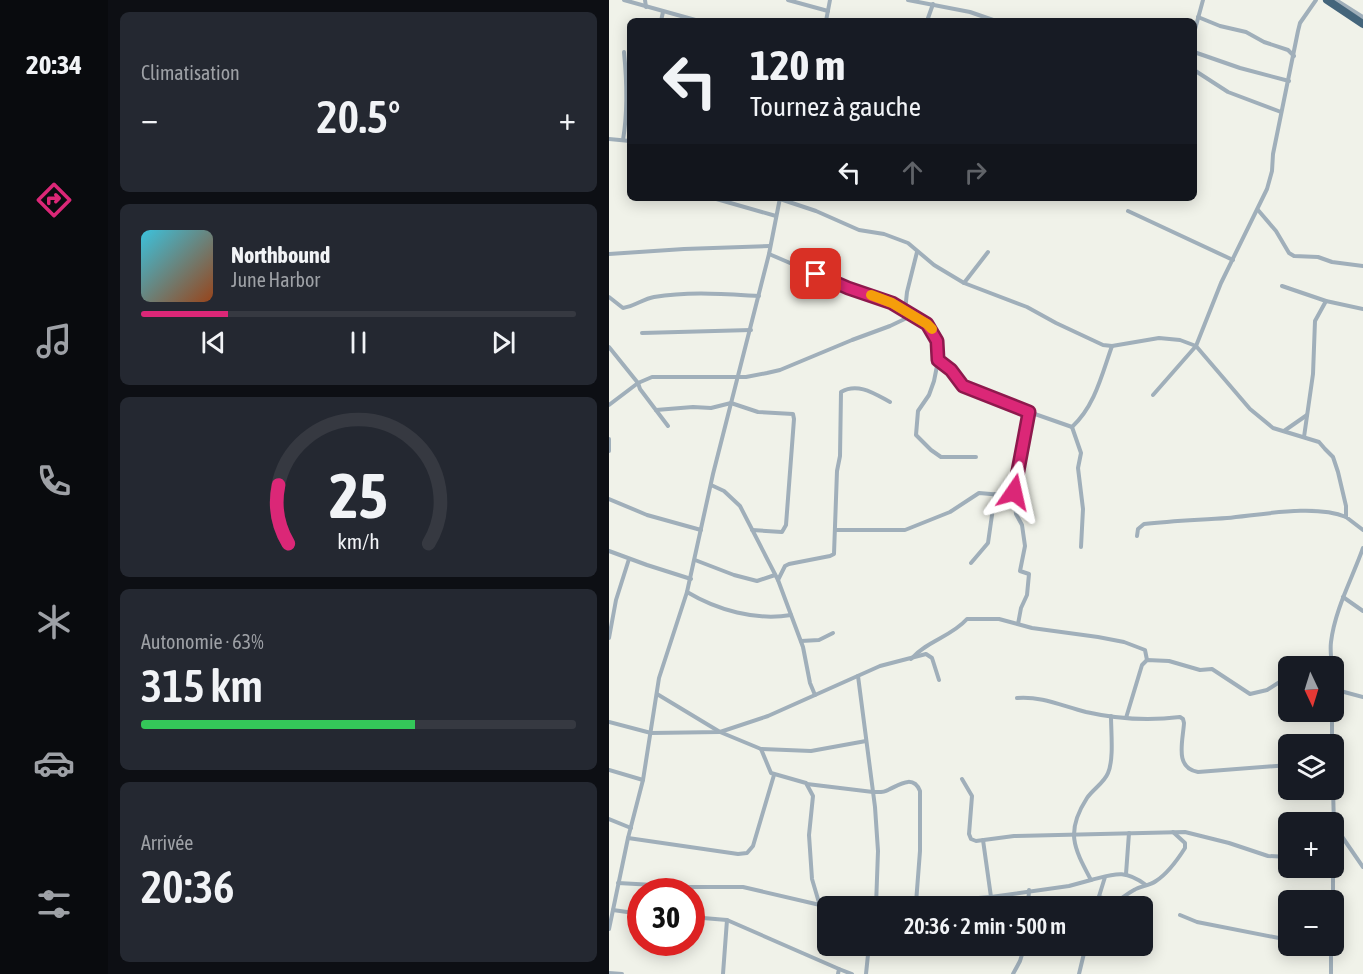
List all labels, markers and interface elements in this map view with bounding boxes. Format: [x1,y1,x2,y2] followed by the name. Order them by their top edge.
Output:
[750,41,845,89] text: 120 m
[651,42,729,120] icon: left
[26,49,82,80] text: 20:34
[141,61,240,84] text: Climatisation
[317,91,400,143] text: 20.5°
[750,91,921,122] text: Tournez à gauche
[141,99,158,137] text: −
[559,99,576,137] text: +
[833,156,866,189] icon: left
[896,156,929,189] icon: ahead
[959,156,992,189] icon: right
[33,179,75,221] icon: directions
[231,242,330,268] text: Northbound
[790,248,841,299] pin
[799,257,832,290] icon: arrive
[231,268,320,291] text: June Harbor
[33,320,75,362] icon: music
[197,326,230,359] icon: previous
[342,326,375,359] icon: pause
[487,326,520,359] icon: next
[33,460,75,502] icon: phone
[329,460,388,531] text: 25
[982,460,1046,524] position arrow
[337,529,380,554] text: km/h
[33,601,75,643] icon: climate
[141,630,264,653] text: Autonomie · 63%
[1278,656,1344,722] north arrow
[1278,656,1344,956] map controls
[141,660,263,712] text: 315 km
[1278,734,1344,800] button: layers
[33,742,75,784] icon: car
[1278,812,1344,878] button: +
[141,831,193,854] text: Arrivée
[141,861,235,913] text: 20:36
[627,878,705,956] speed limit sign: 30
[33,883,75,925] icon: filters
[1278,890,1344,956] button: −
[904,913,1066,939] text: 20:36 · 2 min · 500 m

